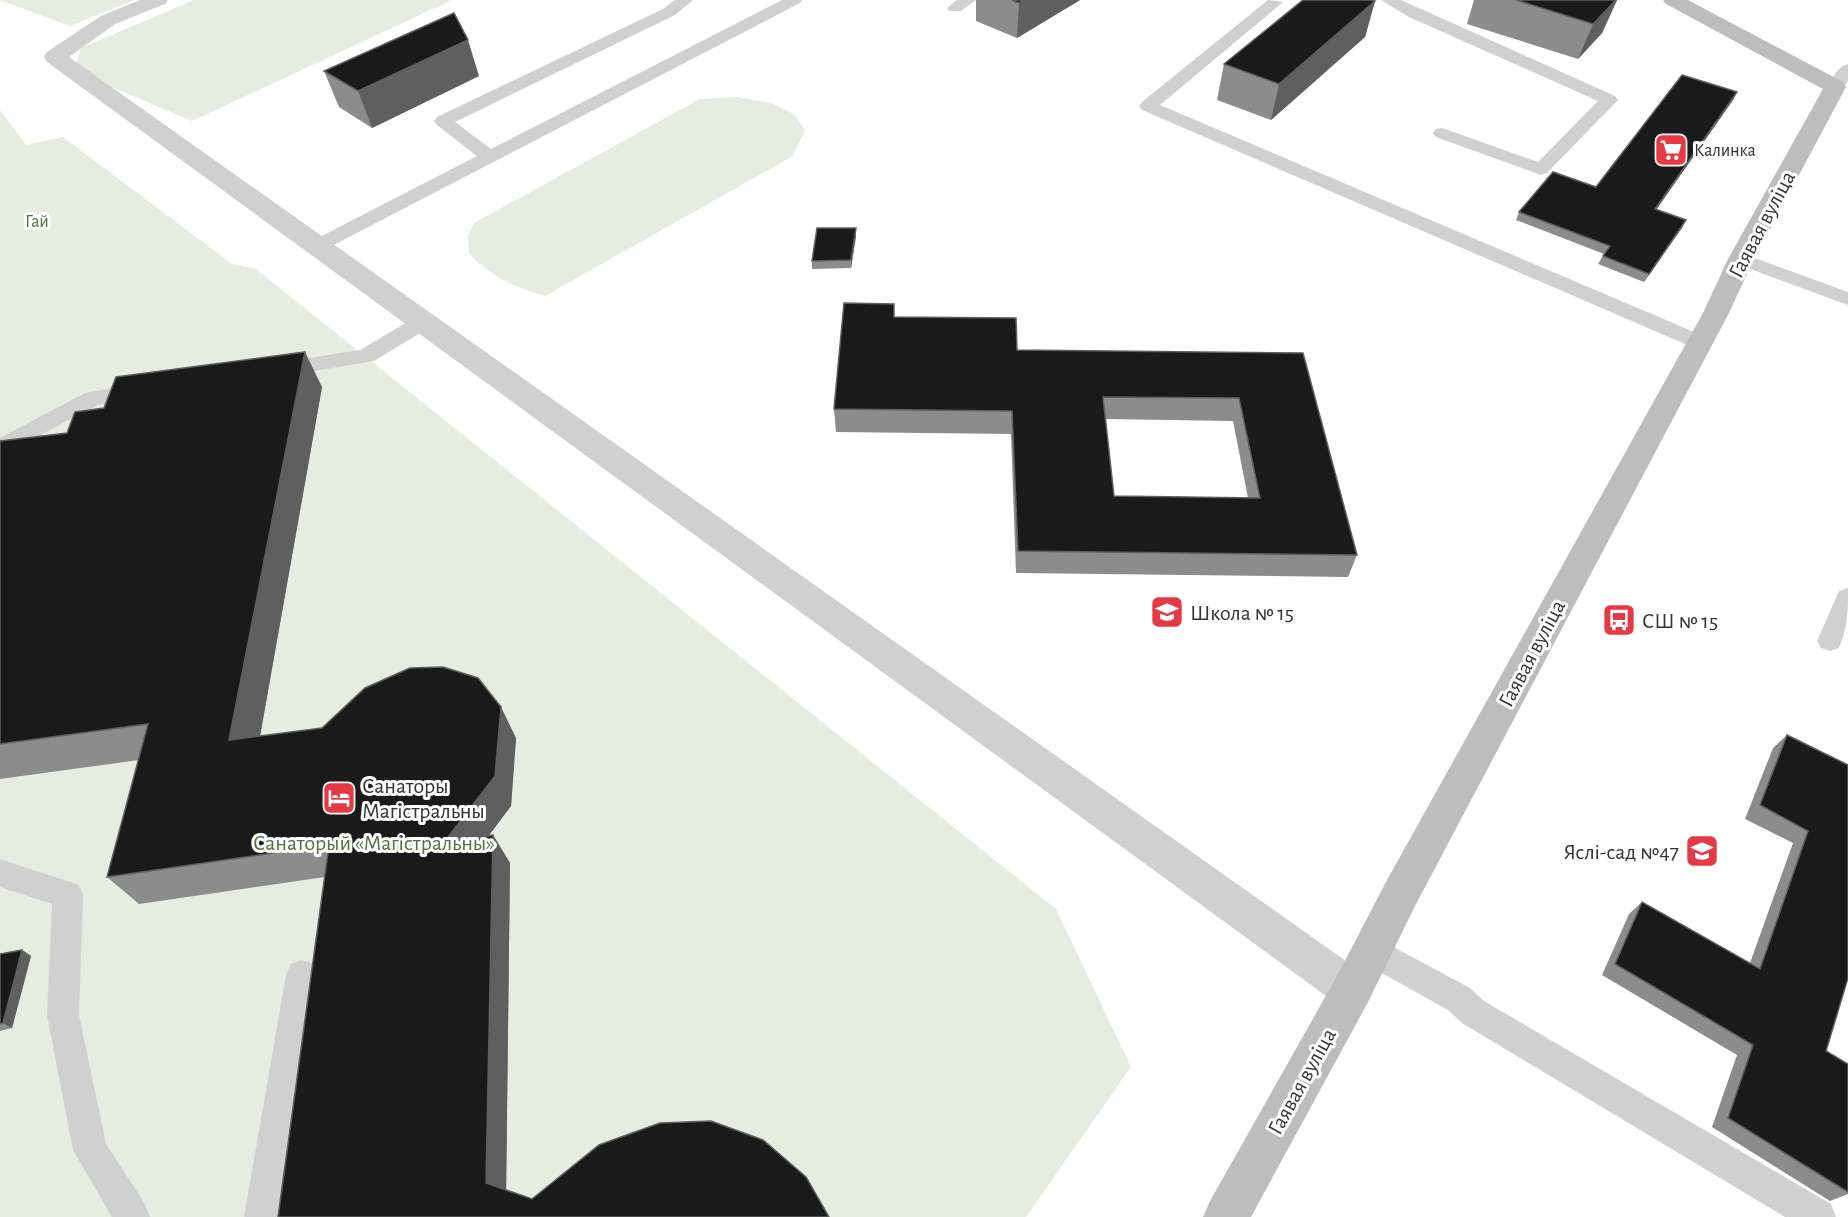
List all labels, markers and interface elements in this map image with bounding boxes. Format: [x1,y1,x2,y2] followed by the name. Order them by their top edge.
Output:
[1653,132,1689,168] supermarket icon: Калинка
[1694,142,1756,160] place label: Калинка
[1725,167,1799,282] street label: Гаявая вуліца
[25,213,49,231] park label: Гай
[1149,594,1185,630] school or university icon: Школа № 15
[1495,596,1569,711] street label: Гаявая вуліца
[1190,602,1294,624] place label: Школа № 15
[1601,602,1637,638] bus stop icon: СШ № 15
[1642,610,1718,632] place label: СШ № 15
[362,775,485,822] place label: Санаторы Магістральны
[321,780,357,816] hotel icon: Санаторы Магістральны
[253,832,495,854] park label: Санаторый «Магістральны»
[1684,833,1720,869] school or university icon: Яслі-сад №47
[1563,841,1679,863] place label: Яслі-сад №47
[1264,1025,1340,1138] street label: Гаявая вуліца

